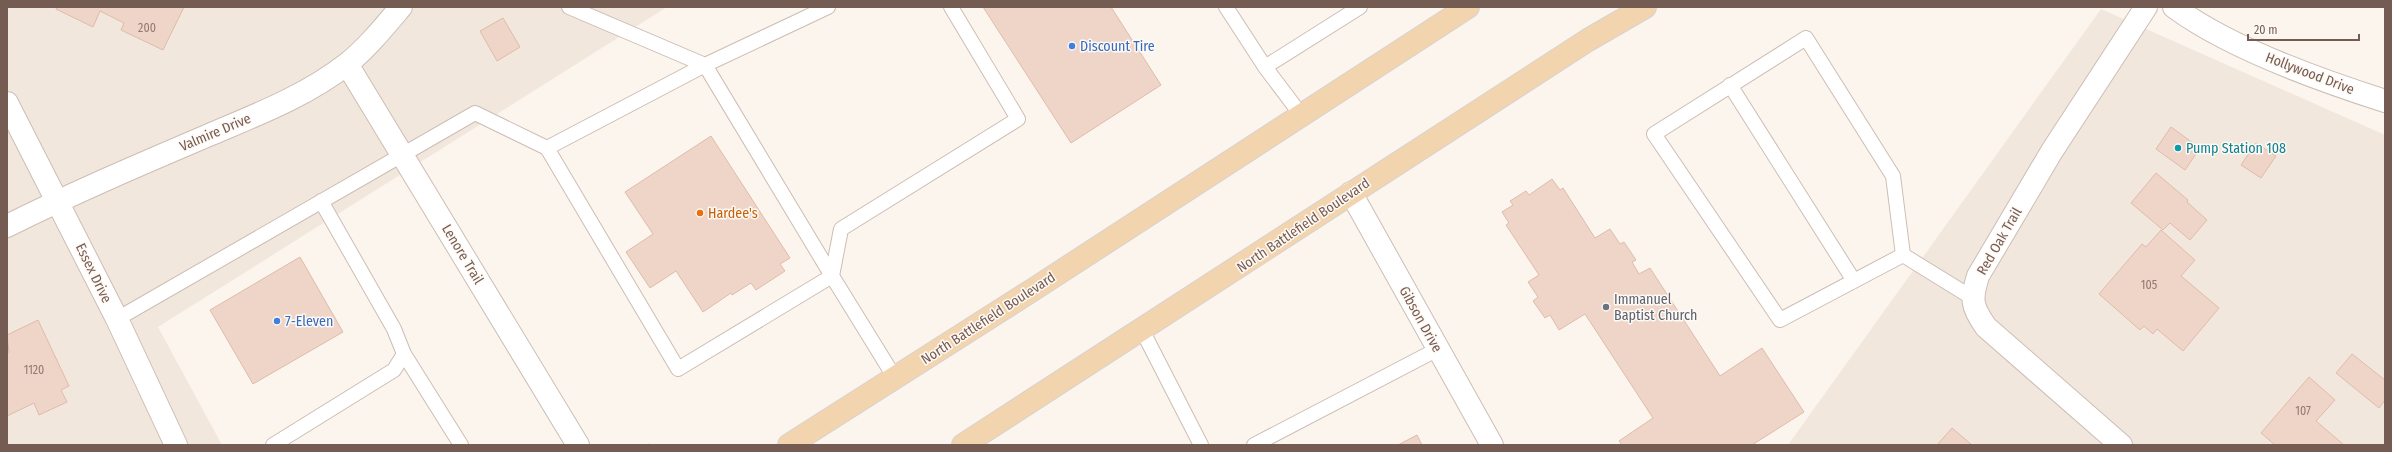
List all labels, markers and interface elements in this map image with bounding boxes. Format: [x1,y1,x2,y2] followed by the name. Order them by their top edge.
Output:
[2248,16,2359,42] scale bar
[138,21,156,35] house number: 200
[2254,23,2278,37] text: 20 m
[1080,38,1155,55] place label: Discount Tire
[1067,41,1077,51] marker: Discount Tire
[2263,49,2357,98] street label: Hollywood Drive
[177,110,253,155] street label: Valmire Drive
[2186,140,2286,157] place label: Pump Station 108
[2173,143,2183,153] marker: Pump Station 108
[1234,175,1373,276] street label: North Battlefield Boulevard
[1973,204,2026,278] street label: Red Oak Trail
[708,205,758,222] place label: Hardee's
[695,208,705,218] marker: Hardee's
[438,221,487,288] street label: Lenore Trail
[72,241,115,306] street label: Essex Drive
[918,269,1059,368] street label: North Battlefield Boulevard
[2141,278,2158,292] house number: 105
[1396,283,1446,355] street label: Gibson Drive
[1614,291,1697,324] place label: Immanuel Baptist Church
[1601,302,1611,312] marker: Immanuel Baptist Church
[285,313,333,330] place label: 7-Eleven
[272,316,282,326] marker: 7-Eleven
[24,363,44,377] house number: 1120
[2295,404,2311,418] house number: 107

